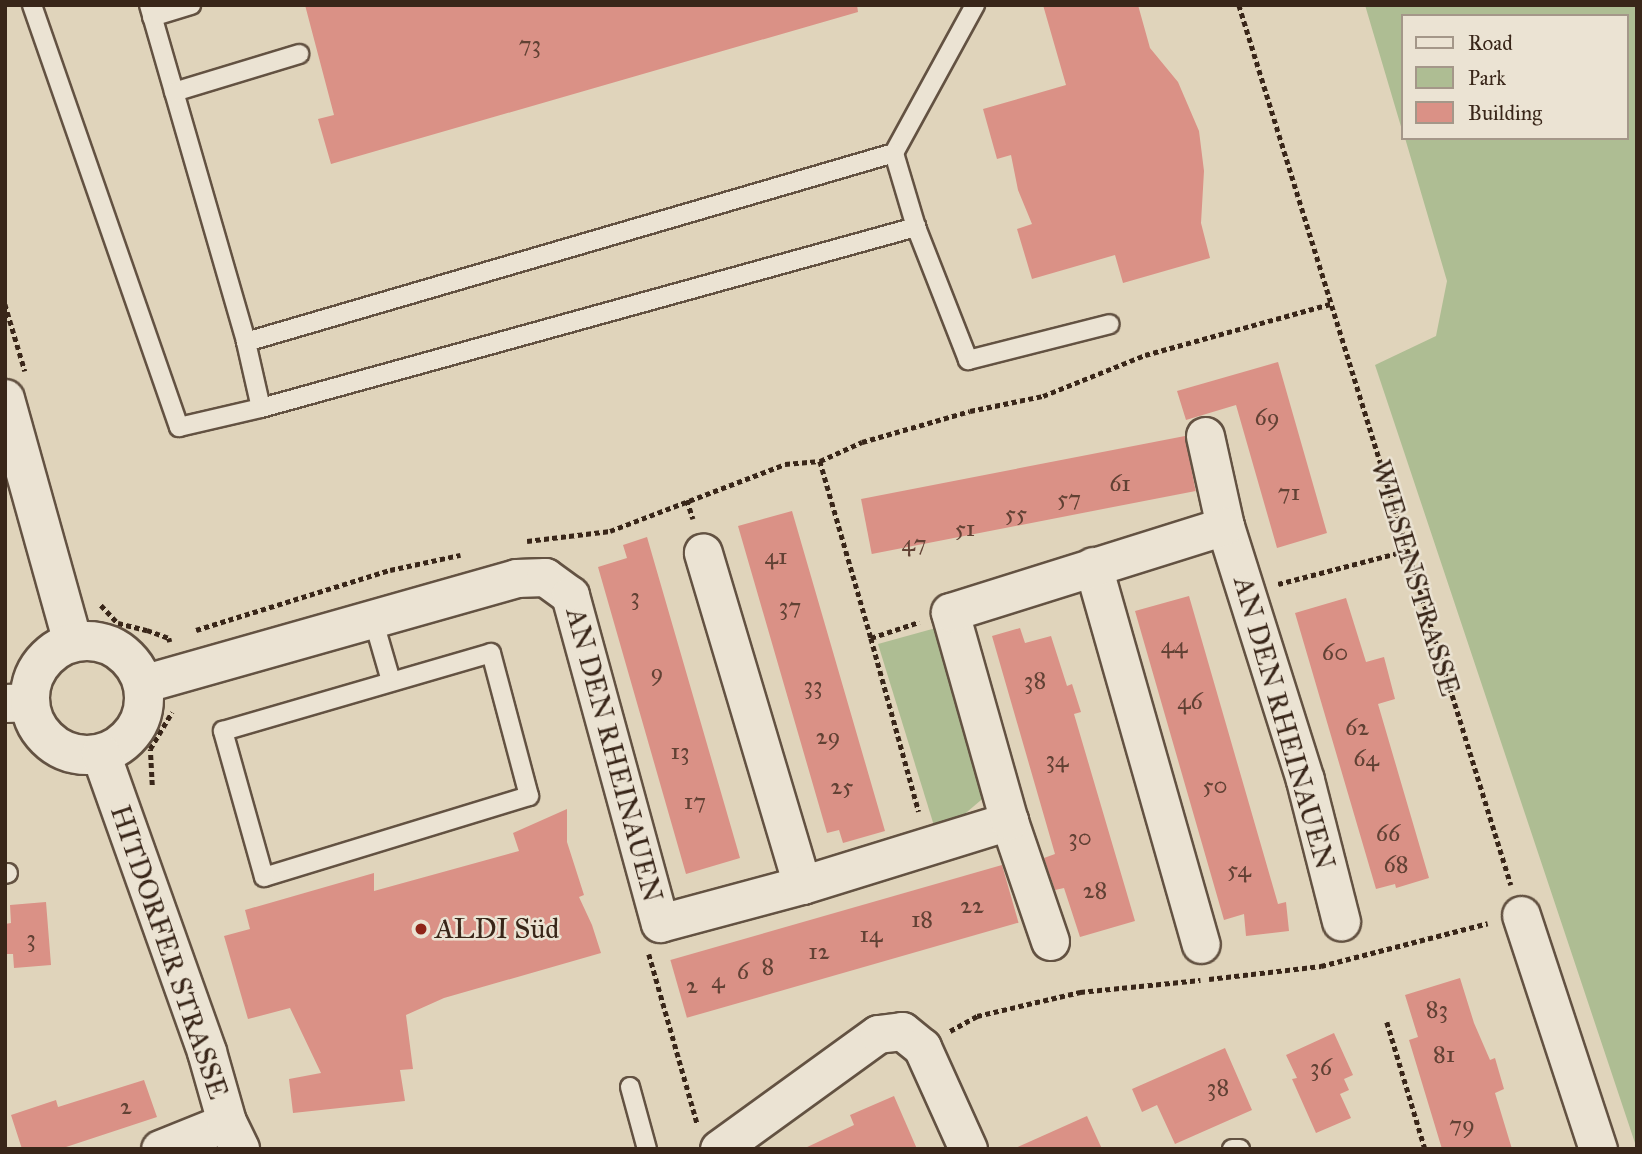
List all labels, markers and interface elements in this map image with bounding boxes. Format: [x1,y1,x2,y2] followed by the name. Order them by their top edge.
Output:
[1400,14,1628,140] legend
[1468,30,1513,56] text: Road
[519,31,541,59] house number: 73
[1468,65,1506,91] text: Park
[1468,100,1542,126] text: Building
[1254,404,1280,432] house number: 69
[1363,456,1467,700] street label: WIESENSTRASSE
[1109,470,1131,498] house number: 61
[1278,479,1300,507] house number: 71
[1057,485,1081,513] house number: 57
[1005,500,1027,528] house number: 55
[955,515,975,543] house number: 51
[901,530,927,558] house number: 47
[765,543,787,571] house number: 41
[1226,573,1342,873] street label: AN DEN RHEINAUEN
[630,583,640,611] house number: 3
[779,593,801,621] house number: 37
[559,604,669,906] street label: AN DEN RHEINAUEN
[1161,632,1187,660] house number: 44
[1322,639,1348,667] house number: 60
[651,659,663,687] house number: 9
[1024,667,1046,695] house number: 38
[803,672,823,700] house number: 33
[1177,688,1203,716] house number: 46
[1345,714,1369,742] house number: 62
[816,723,840,751] house number: 29
[670,738,690,766] house number: 13
[1353,745,1379,773] house number: 64
[1046,746,1068,774] house number: 34
[1202,772,1228,800] house number: 50
[831,773,853,801] house number: 25
[684,788,706,816] house number: 17
[103,801,235,1103] street label: HITDORFER STRASSE
[1376,820,1400,848] house number: 66
[1068,824,1092,852] house number: 30
[1383,851,1409,879] house number: 68
[1227,856,1251,884] house number: 54
[1083,877,1107,905] house number: 28
[960,892,984,920] house number: 22
[911,906,933,934] house number: 18
[435,912,559,946] place label: ALDI Süd
[413,921,429,937] marker: ALDI Süd
[860,921,882,949] house number: 14
[26,925,36,953] house number: 3
[808,938,830,966] house number: 12
[762,953,774,981] house number: 8
[737,958,749,986] house number: 6
[711,967,725,995] house number: 4
[686,972,698,1000] house number: 2
[1426,996,1448,1024] house number: 83
[1433,1041,1455,1069] house number: 81
[1310,1054,1332,1082] house number: 36
[1207,1074,1229,1102] house number: 38
[120,1093,132,1121] house number: 2
[1449,1111,1475,1139] house number: 79

